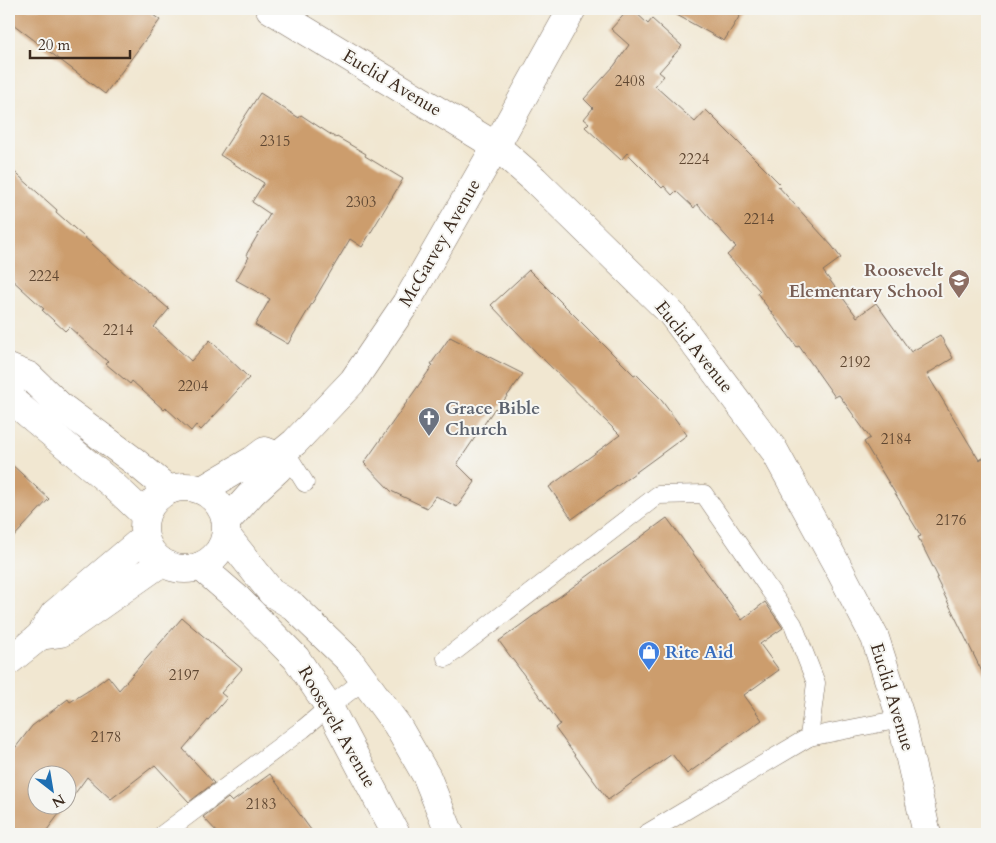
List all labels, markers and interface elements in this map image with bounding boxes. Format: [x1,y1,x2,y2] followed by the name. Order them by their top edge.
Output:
[30,28,130,60] scale bar
[38,35,70,55] text: 20 m
[338,44,446,122] street label: Euclid Avenue
[615,71,645,91] house number: 2408
[260,131,290,151] house number: 2315
[679,149,710,169] house number: 2224
[393,175,487,311] street label: McGarvey Avenue
[346,192,376,212] house number: 2303
[744,209,775,229] house number: 2214
[789,258,944,304] place label: Roosevelt Elementary School
[29,266,60,286] house number: 2224
[947,268,971,299] school or university icon: Roosevelt Elementary School
[649,296,739,398] street label: Euclid Avenue
[103,320,134,340] house number: 2214
[840,352,871,372] house number: 2192
[178,376,209,396] house number: 2204
[445,396,540,442] place label: Grace Bible Church
[417,406,441,437] church icon: Grace Bible Church
[881,429,912,449] house number: 2184
[936,510,967,530] house number: 2176
[637,640,661,671] shop icon: Rite Aid
[665,640,734,665] place label: Rite Aid
[864,640,920,754] street label: Euclid Avenue
[292,661,382,793] street label: Roosevelt Avenue
[169,665,200,685] house number: 2197
[91,727,121,747] house number: 2178
[28,766,78,816] north arrow
[48,789,69,812] text: N
[246,794,276,814] house number: 2183

